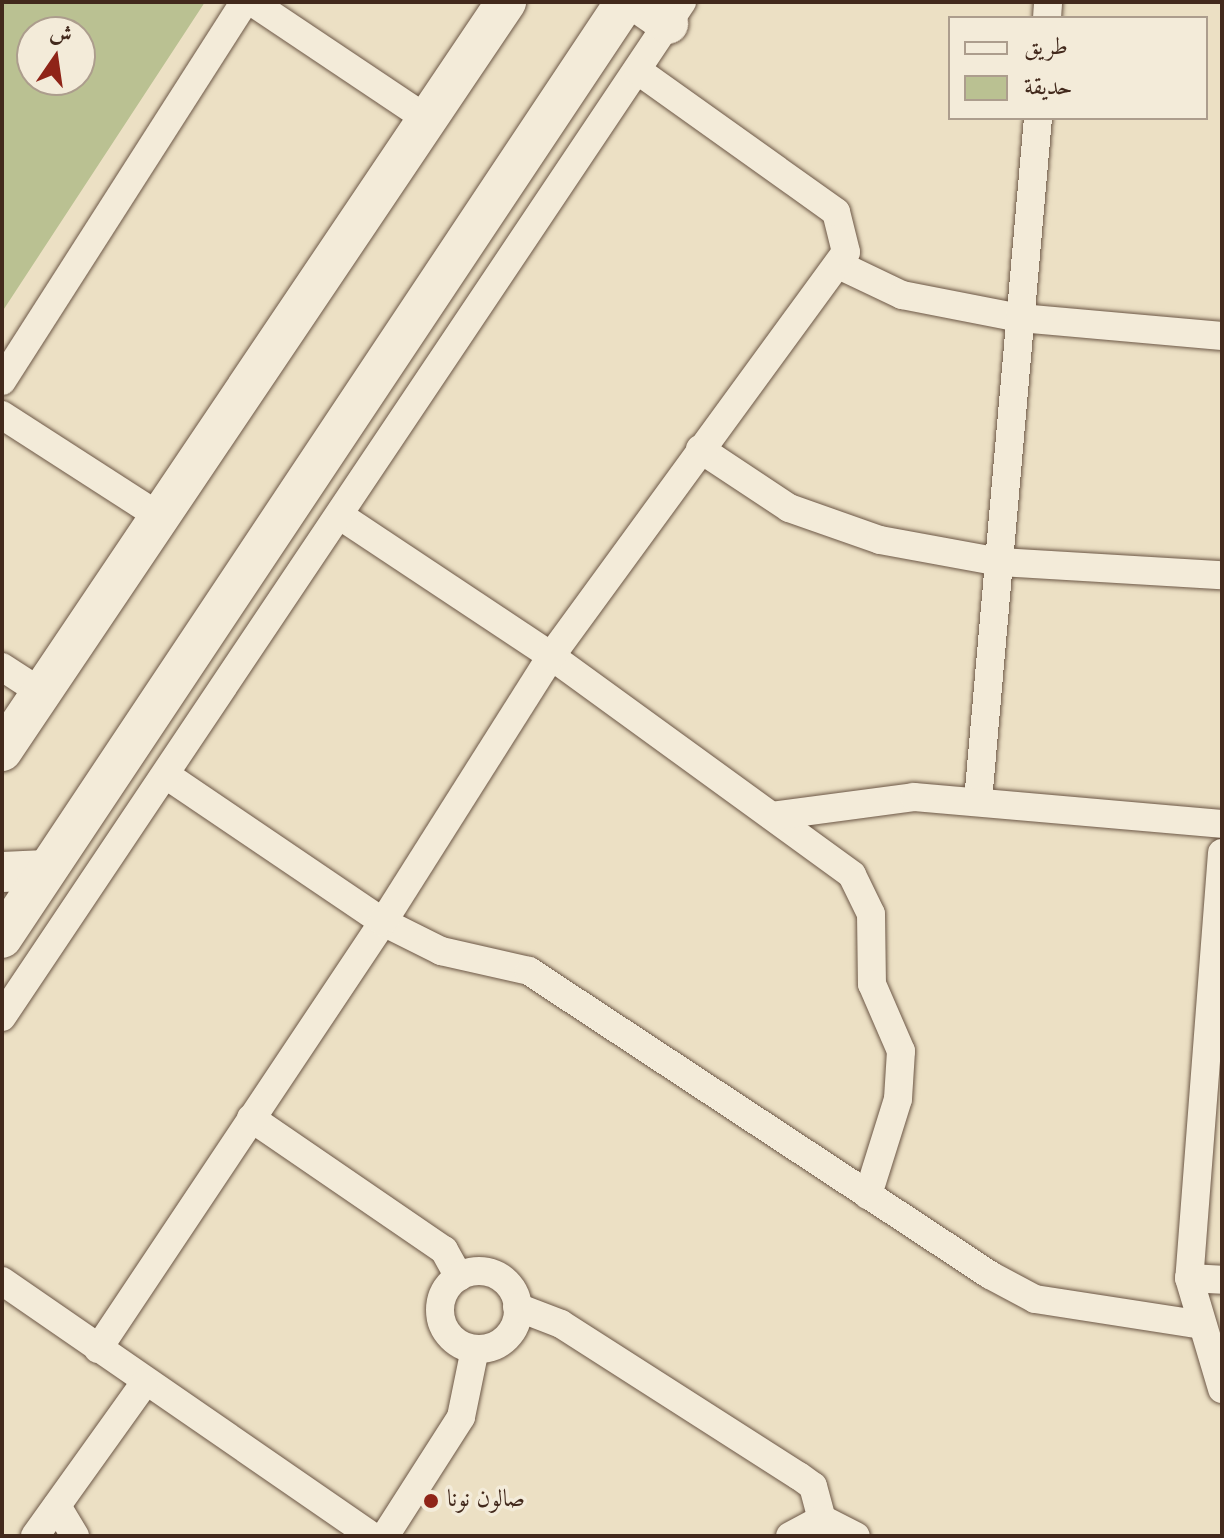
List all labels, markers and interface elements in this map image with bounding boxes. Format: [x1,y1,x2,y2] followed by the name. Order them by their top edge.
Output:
[16,16,96,96] north arrow
[948,16,1208,120] legend
[48,21,74,48] text: ش
[1024,36,1068,60] text: طريق
[1024,76,1073,100] text: حديقة
[447,1487,525,1515] place label: صالون نونا
[422,1492,440,1510] marker: صالون نونا

